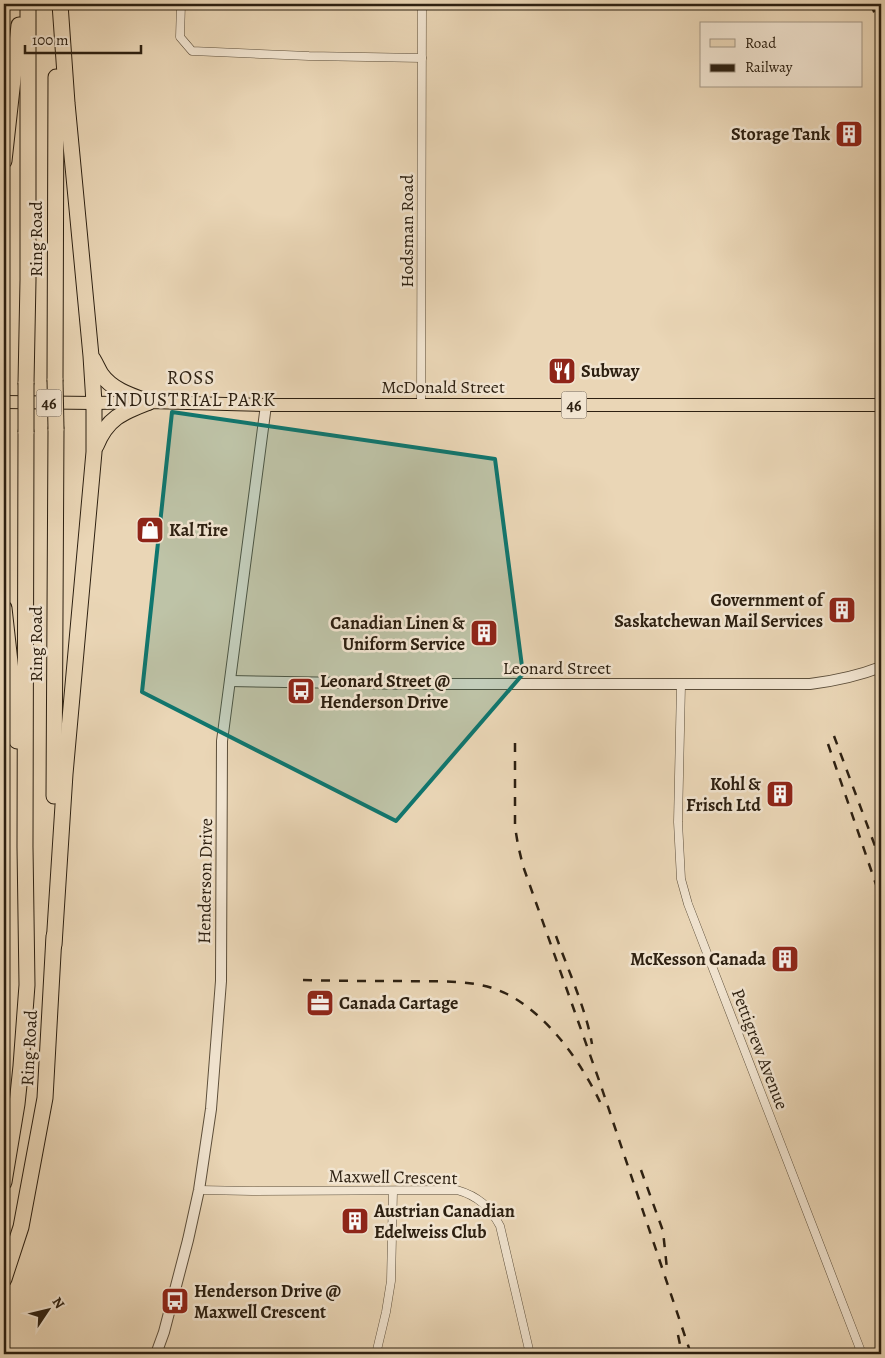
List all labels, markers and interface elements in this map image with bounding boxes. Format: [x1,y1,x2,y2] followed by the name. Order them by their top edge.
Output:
[25,22,141,54] scale bar
[700,22,862,88] legend
[32,30,69,50] text: 100 m
[745,33,777,53] text: Road
[745,57,793,77] text: Railway
[834,119,864,149] building icon: Storage Tank
[731,122,831,146] place label: Storage Tank
[395,174,419,288] street label: Hodsman Road
[24,201,48,277] street label: Ring Road
[547,356,577,386] restaurant icon: Subway
[581,359,640,383] place label: Subway
[106,365,276,413] district label: ROSS INDUSTRIAL PARK
[381,375,505,399] street label: McDonald Street
[36,389,62,416] road number: 46
[562,392,586,418] road number: 46
[135,515,165,545] shop icon: Kal Tire
[169,518,228,542] place label: Kal Tire
[614,588,826,633] place label: Government of Saskatchewan Mail Services
[827,595,857,625] building icon: Government of Saskatchewan Mail Services
[24,606,48,682] street label: Ring Road
[330,611,465,656] place label: Canadian Linen & Uniform Service
[469,618,499,648] building icon: Canadian Linen & Uniform Service
[503,656,611,680] street label: Leonard Street
[320,669,451,714] place label: Leonard Street @ Henderson Drive
[286,676,316,706] bus stop icon: Leonard Street @ Henderson Drive
[686,772,761,817] place label: Kohl & Frisch Ltd
[765,779,795,809] building icon: Kohl & Frisch Ltd
[192,818,218,944] street label: Henderson Drive
[770,944,800,974] building icon: McKesson Canada
[630,947,766,971] place label: McKesson Canada
[726,985,794,1113] street label: Pettigrew Avenue
[305,988,335,1018] office icon: Canada Cartage
[339,991,458,1015] place label: Canada Cartage
[15,1009,43,1086] street label: Ring Road
[328,1164,458,1190] street label: Maxwell Crescent
[373,1199,515,1244] place label: Austrian Canadian Edelweiss Club
[340,1206,370,1236] building icon: Austrian Canadian Edelweiss Club
[194,1279,341,1324] place label: Henderson Drive @ Maxwell Crescent
[22,1286,72,1336] north arrow
[160,1286,190,1316] bus stop icon: Henderson Drive @ Maxwell Crescent
[48,1293,69,1312] text: N

